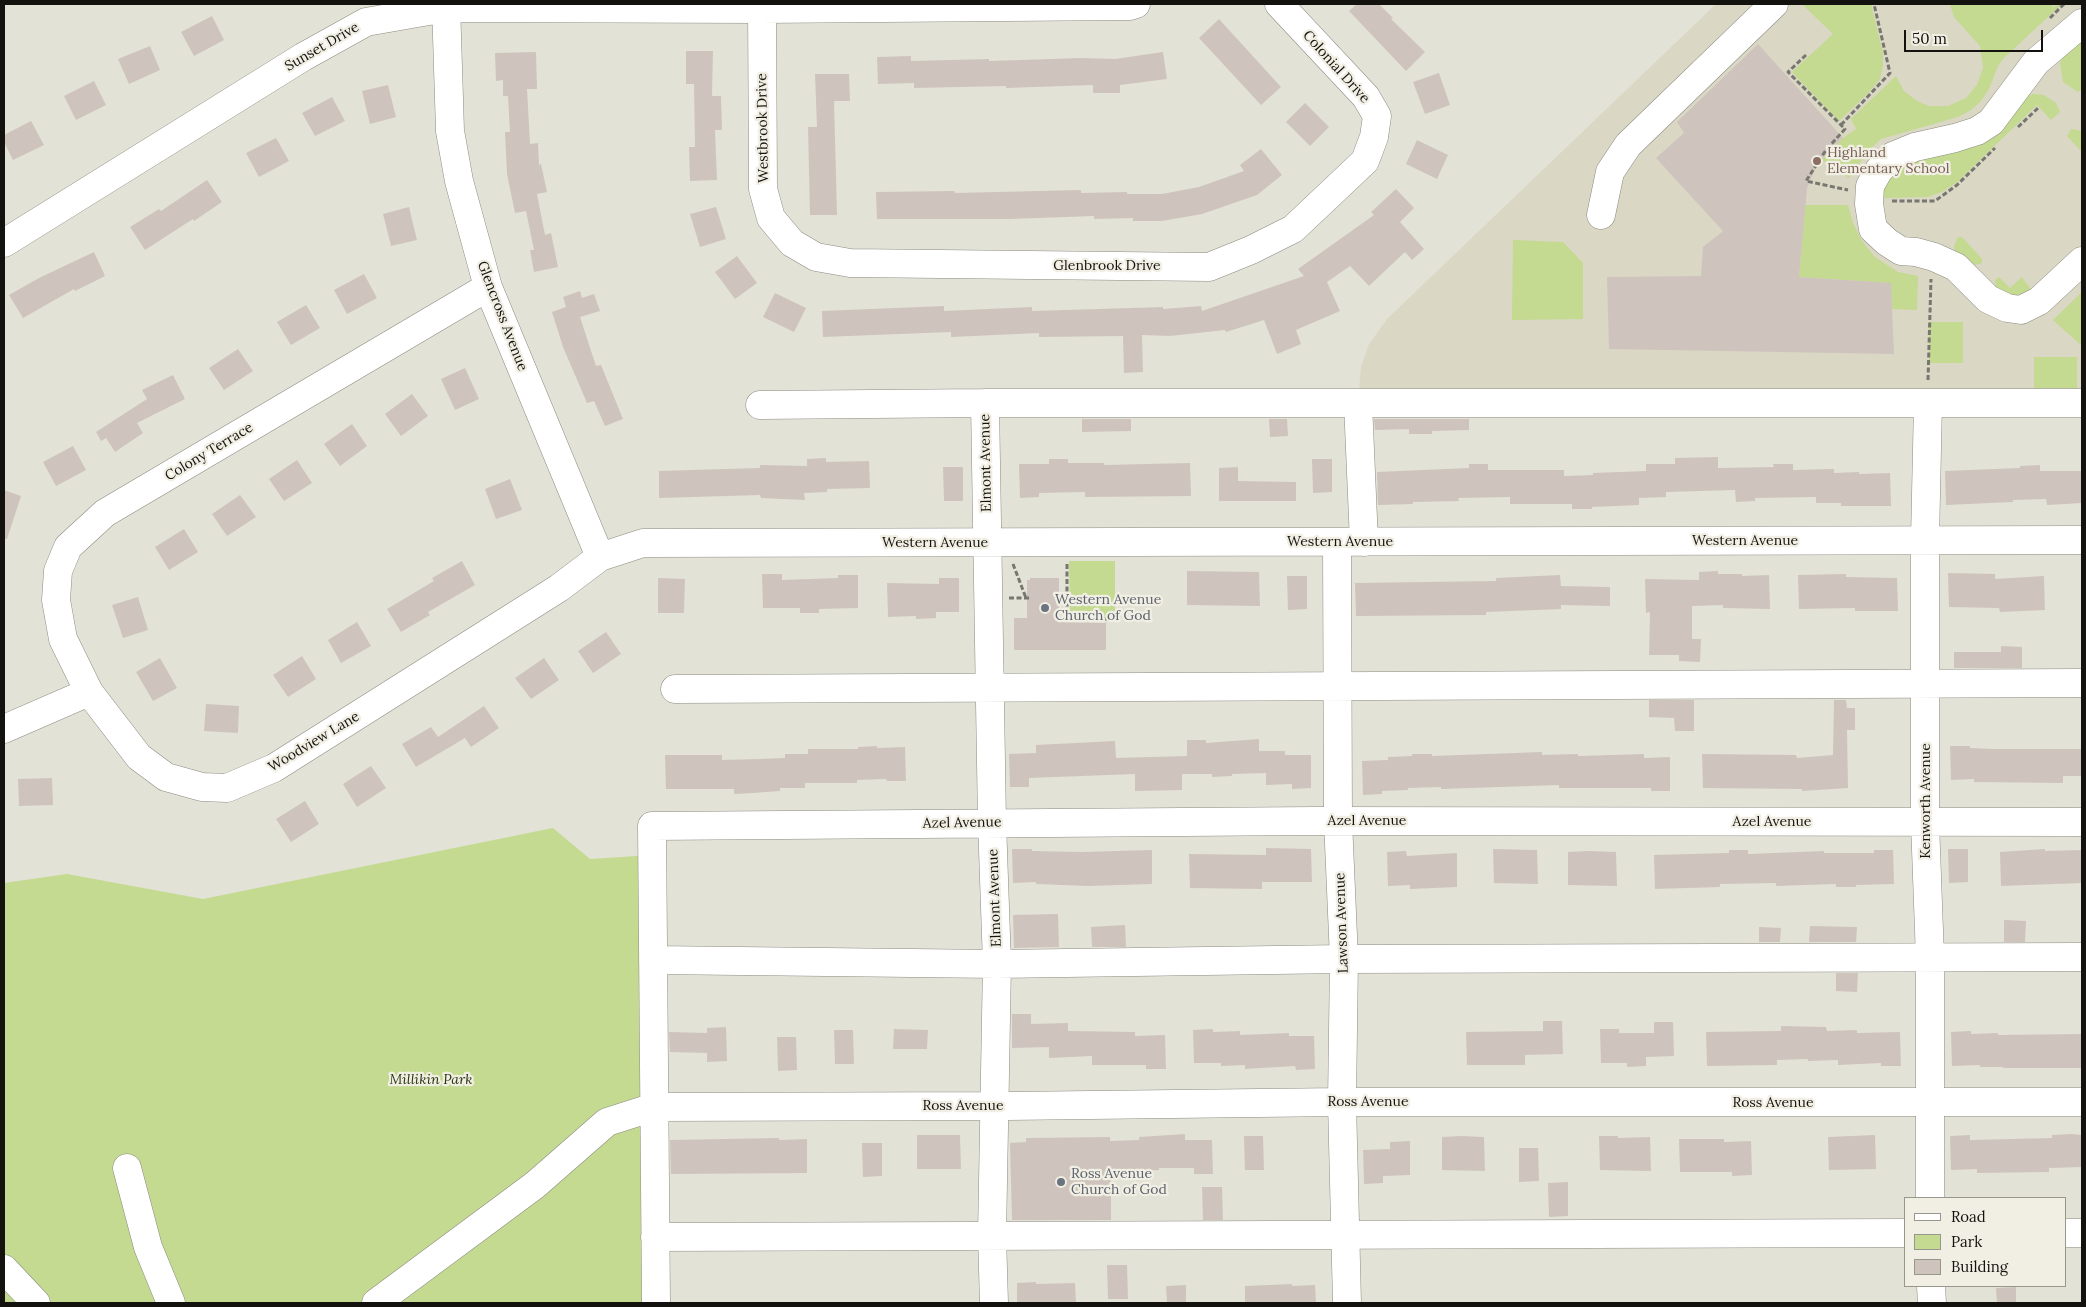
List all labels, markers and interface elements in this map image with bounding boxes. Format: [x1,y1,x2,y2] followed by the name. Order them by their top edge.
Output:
[282,19,362,75] street label: Sunset Drive
[1906,20,2045,52] scale bar
[1299,27,1373,107] street label: Colonial Drive
[1912,29,1947,48] text: 50 m
[754,73,772,183] street label: Westbrook Drive
[1827,145,1950,178] place label: Highland Elementary School
[1811,155,1823,167] marker: Highland Elementary School
[1053,258,1161,274] street label: Glenbrook Drive
[473,259,531,373] street label: Glencross Avenue
[977,414,995,512] street label: Elmont Avenue
[162,419,256,485] street label: Colony Terrace
[1692,533,1798,549] street label: Western Avenue
[1287,534,1393,550] street label: Western Avenue
[882,535,988,551] street label: Western Avenue
[1055,592,1161,624] place label: Western Avenue Church of God
[1039,602,1051,614] marker: Western Avenue Church of God
[265,708,363,776] street label: Woodview Lane
[1918,743,1934,859] street label: Kenworth Avenue
[1328,813,1406,829] street label: Azel Avenue
[922,814,1002,832] street label: Azel Avenue
[1733,814,1811,830] street label: Azel Avenue
[985,849,1005,947] street label: Elmont Avenue
[1332,872,1352,974] street label: Lawson Avenue
[389,1072,473,1088] park label: Millikin Park
[1327,1094,1409,1110] street label: Ross Avenue
[1732,1095,1814,1111] street label: Ross Avenue
[922,1098,1004,1114] street label: Ross Avenue
[1071,1166,1167,1198] place label: Ross Avenue Church of God
[1055,1176,1067,1188] marker: Ross Avenue Church of God
[1904,1197,2066,1287] legend
[1951,1207,1986,1226] text: Road
[1951,1232,1982,1251] text: Park
[1951,1257,2008,1276] text: Building

